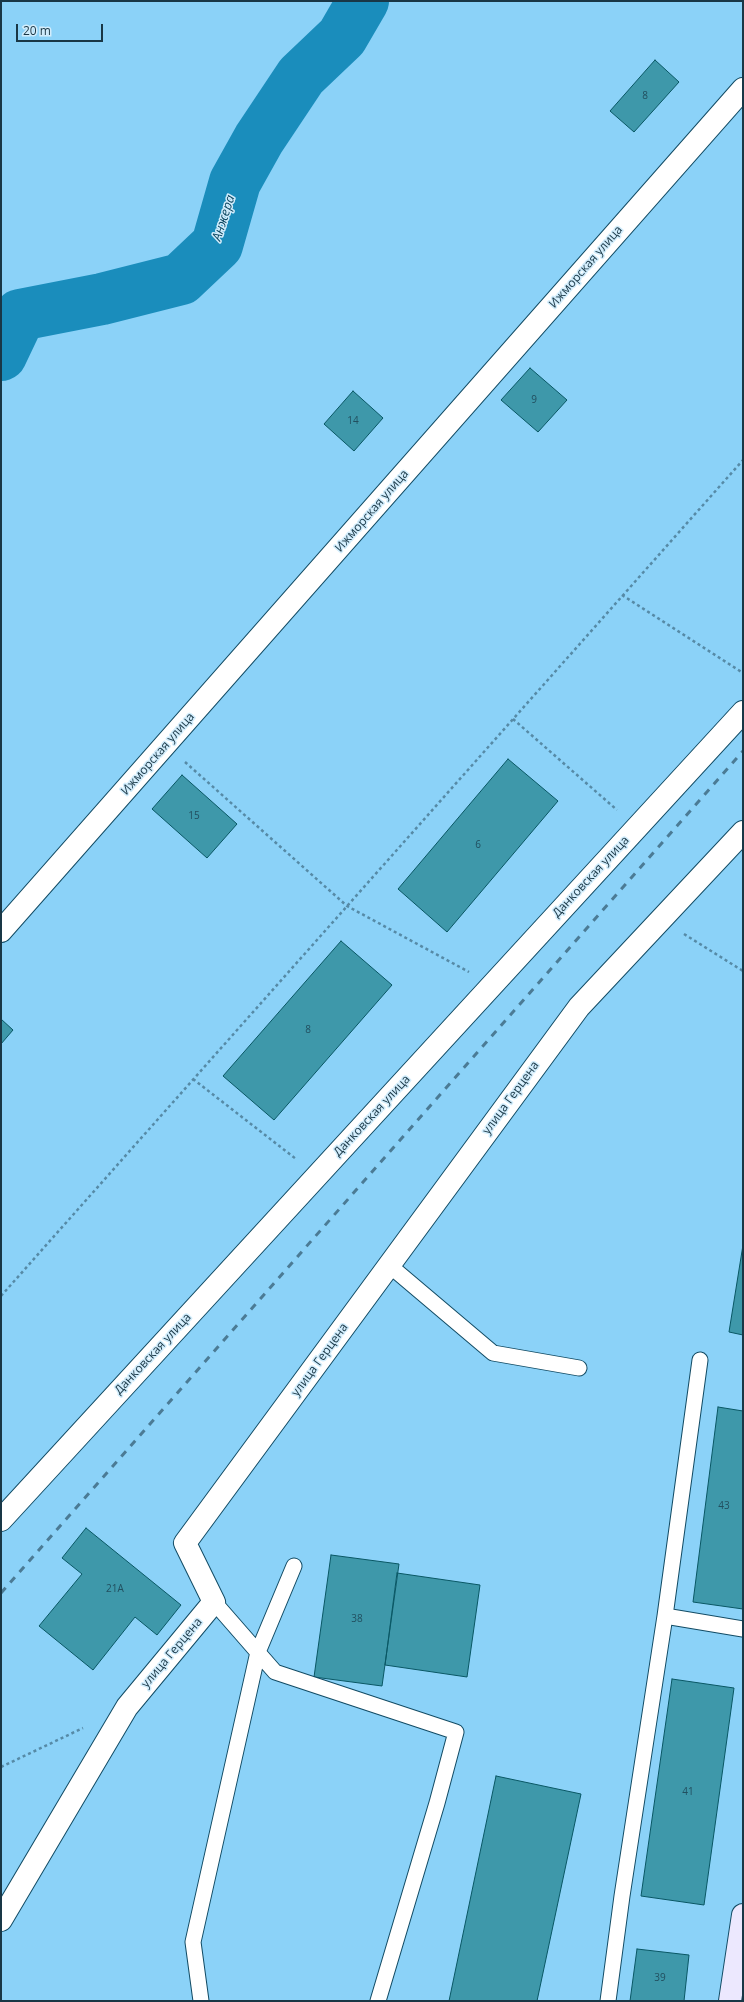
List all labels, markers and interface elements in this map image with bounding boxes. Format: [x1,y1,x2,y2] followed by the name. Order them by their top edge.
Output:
[18,16,105,42] scale bar
[23,22,51,39] text: 20 m
[642,90,648,102] house number: 8
[209,193,239,243] water label: Анжера
[546,223,626,311] street label: Ижморская улица
[531,394,537,406] house number: 9
[347,415,359,427] house number: 14
[332,467,412,555] street label: Ижморская улица
[118,710,198,798] street label: Ижморская улица
[188,810,200,822] house number: 15
[550,833,632,921] street label: Данковская улица
[475,839,481,851] house number: 6
[305,1024,311,1036] house number: 8
[480,1059,542,1137] street label: улица Герцена
[331,1072,413,1160] street label: Данковская улица
[112,1310,194,1398] street label: Данковская улица
[289,1321,351,1399] street label: улица Герцена
[718,1500,730,1512] house number: 43
[106,1583,124,1595] house number: 21А
[351,1613,363,1625] house number: 38
[139,1615,205,1691] street label: улица Герцена
[682,1786,694,1798] house number: 41
[654,1972,666,1984] house number: 39

